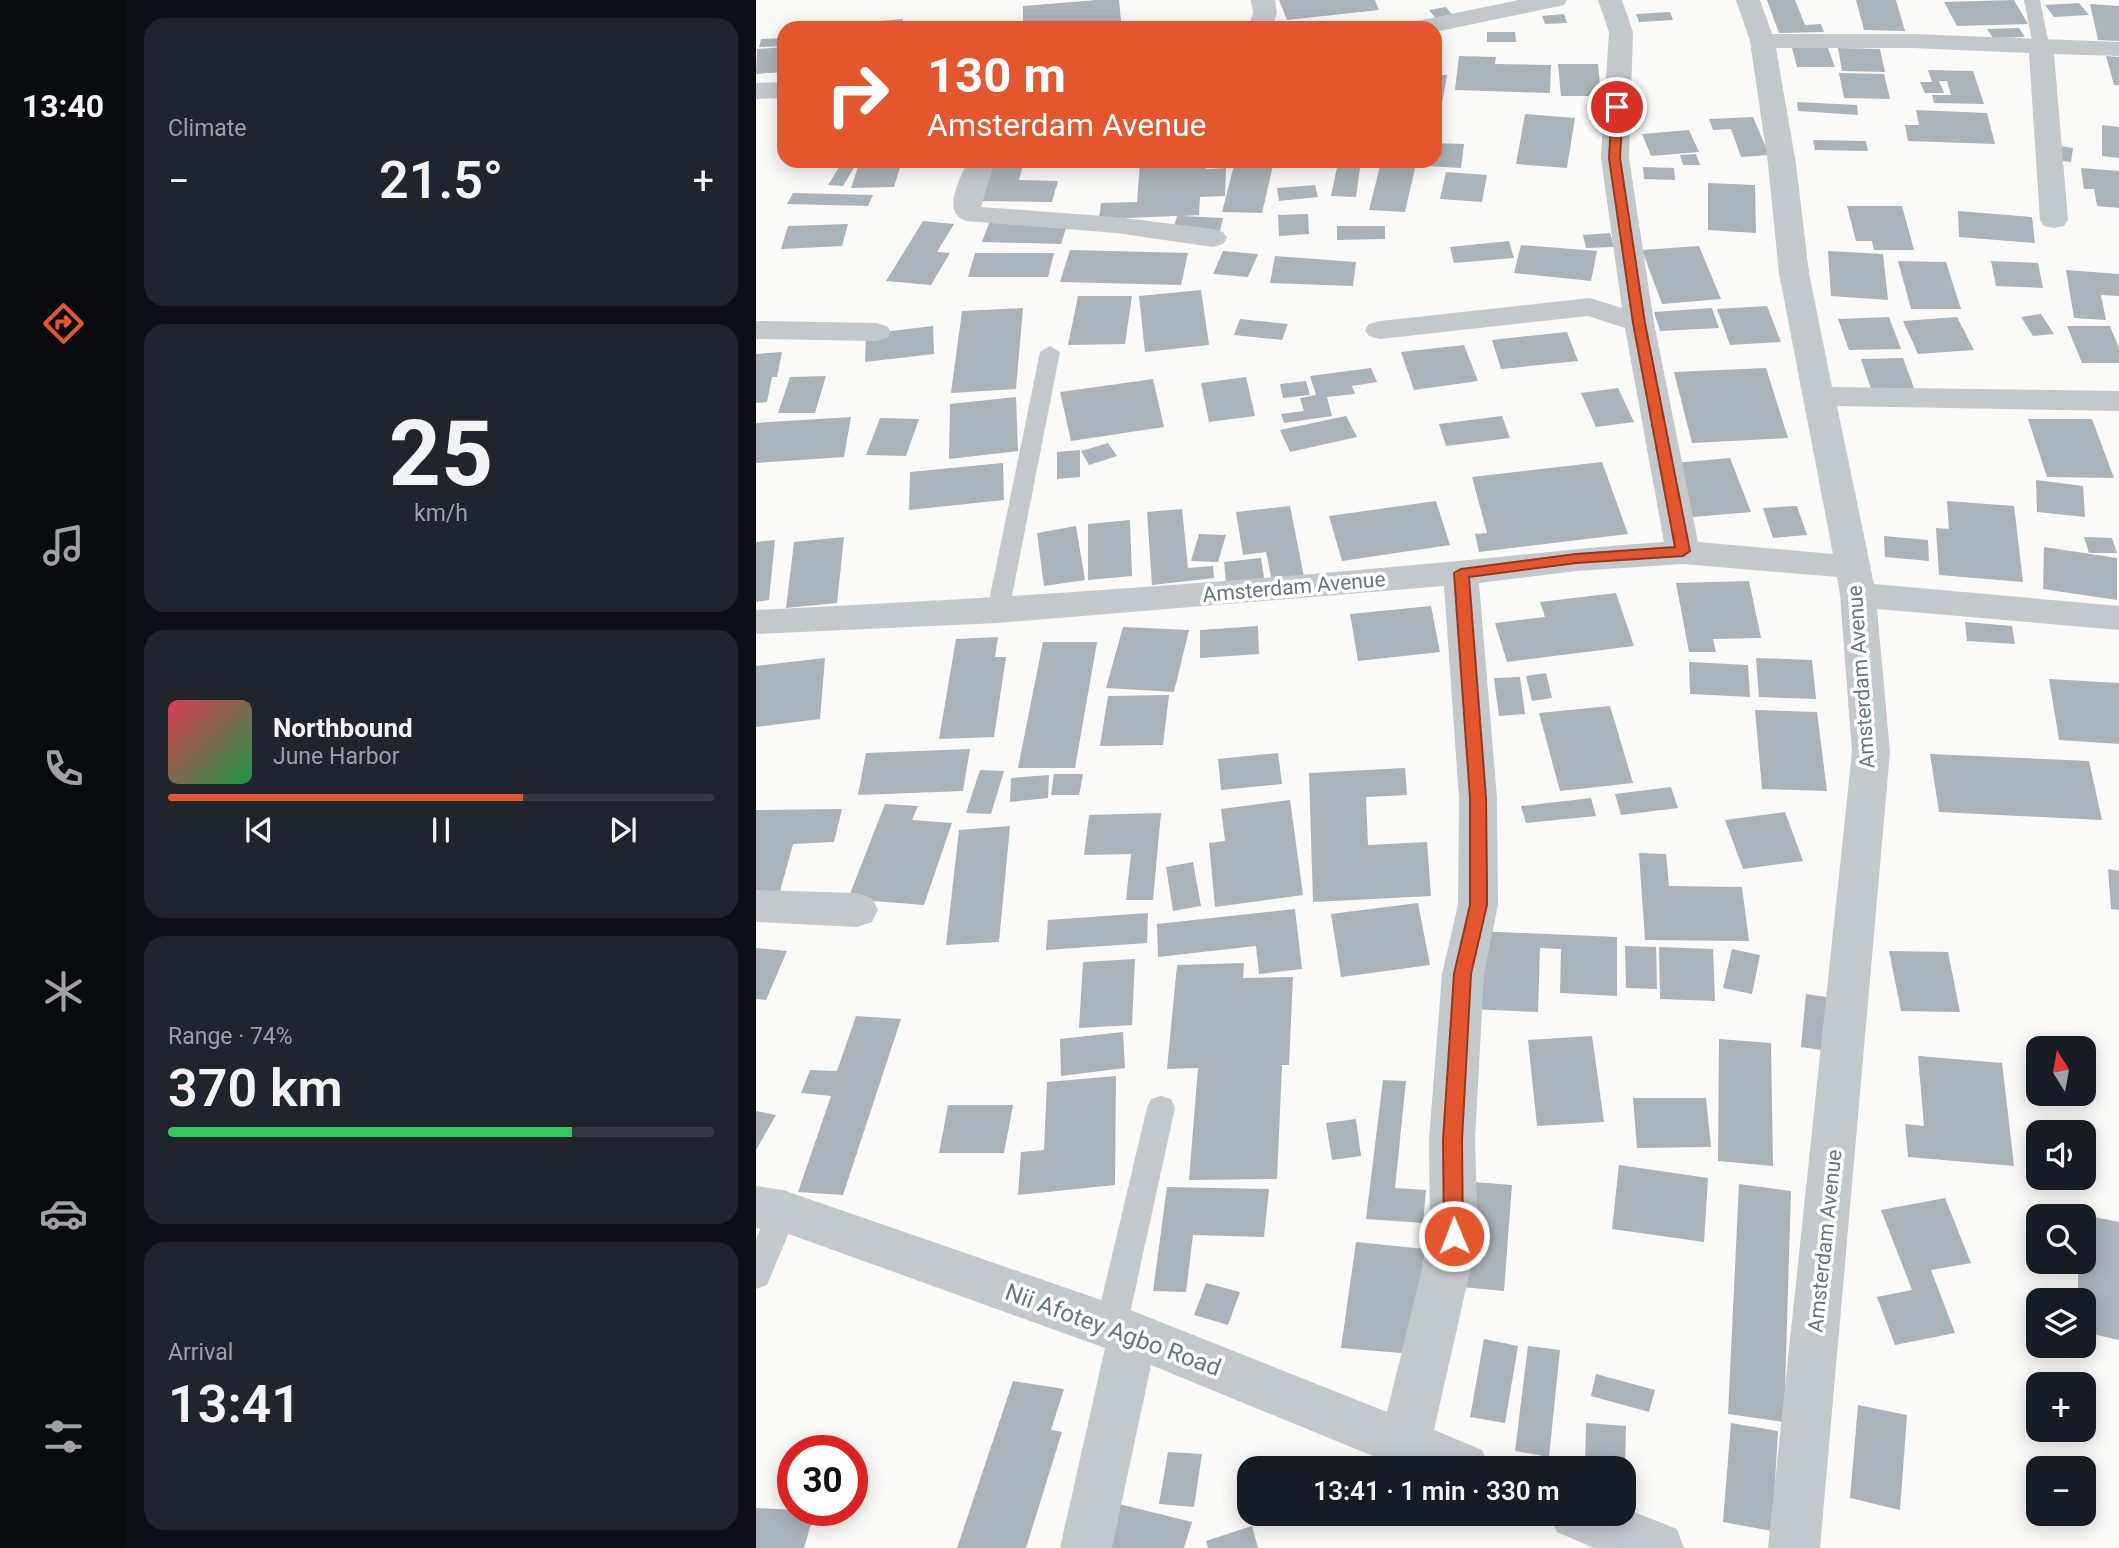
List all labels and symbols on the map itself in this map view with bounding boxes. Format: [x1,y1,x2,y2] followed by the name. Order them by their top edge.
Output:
[1587,77,1647,137] pin
[1202,567,1386,607] street label: Amsterdam Avenue
[1843,585,1879,769] street label: Amsterdam Avenue
[2026,1036,2096,1106] north arrow
[1803,1149,1847,1333] street label: Amsterdam Avenue
[1417,1199,1491,1273] position arrow
[1001,1278,1225,1382] street label: Nii Afotey Agbo Road
[777,1435,868,1526] speed limit sign: 30

